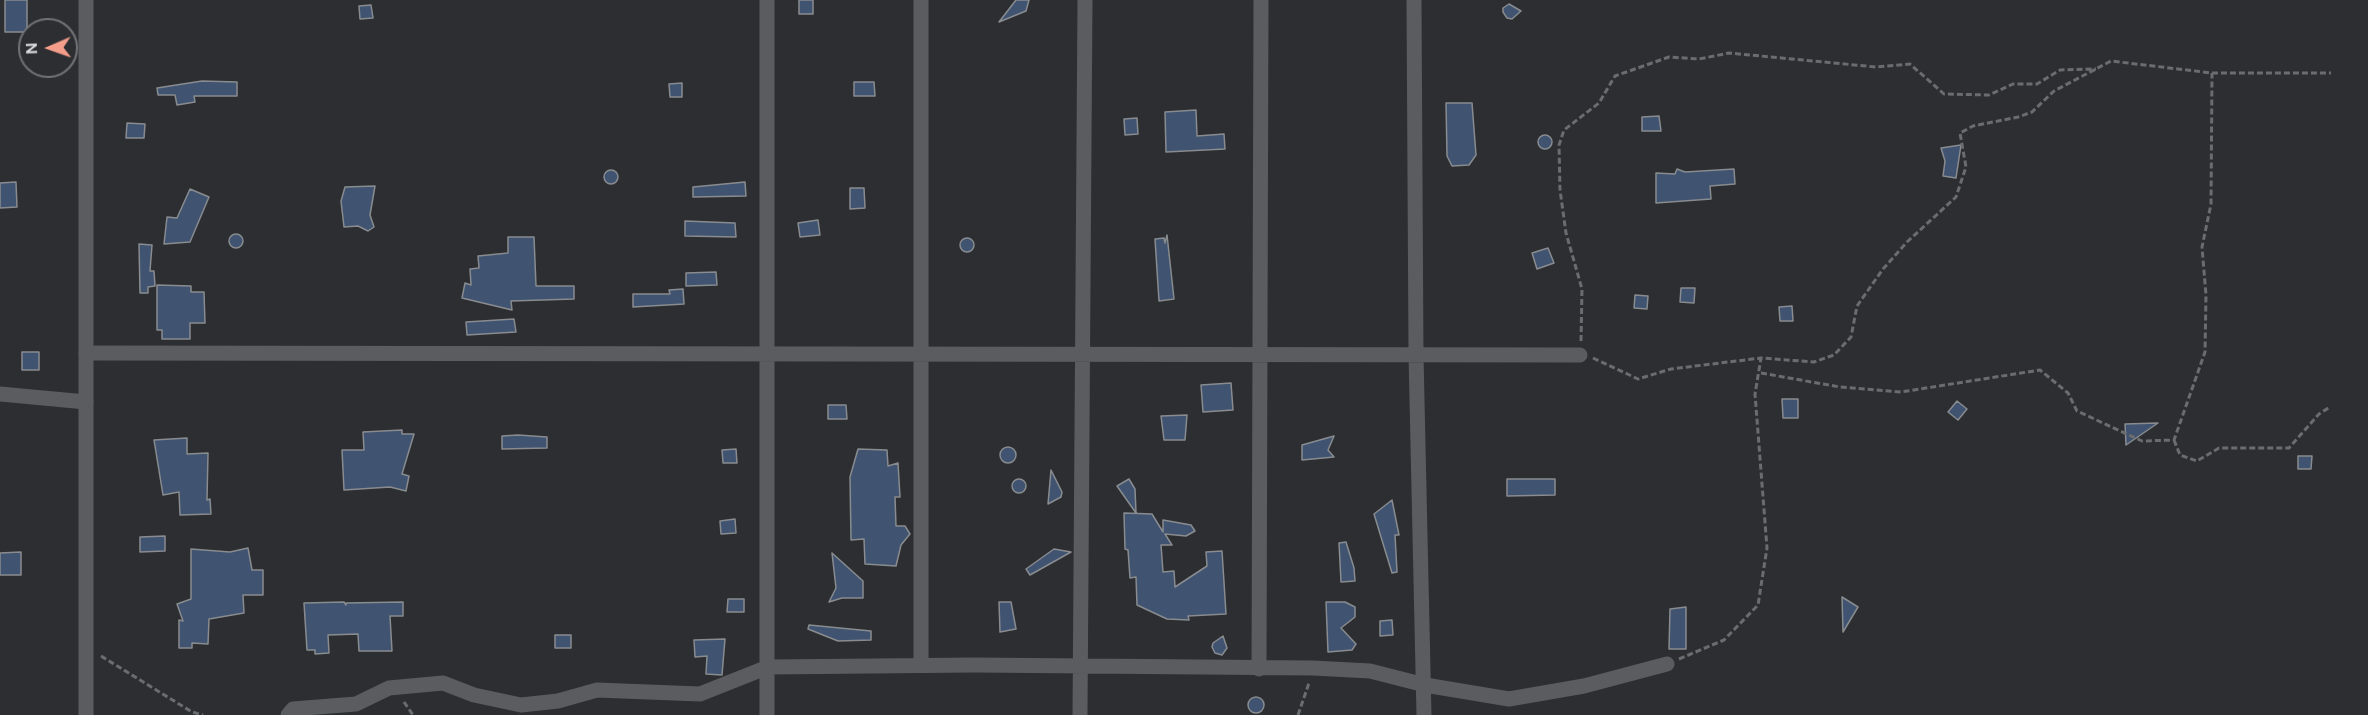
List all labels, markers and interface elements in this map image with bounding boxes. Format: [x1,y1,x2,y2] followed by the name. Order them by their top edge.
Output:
[18,18,78,78] north arrow
[21,42,42,55] text: N

